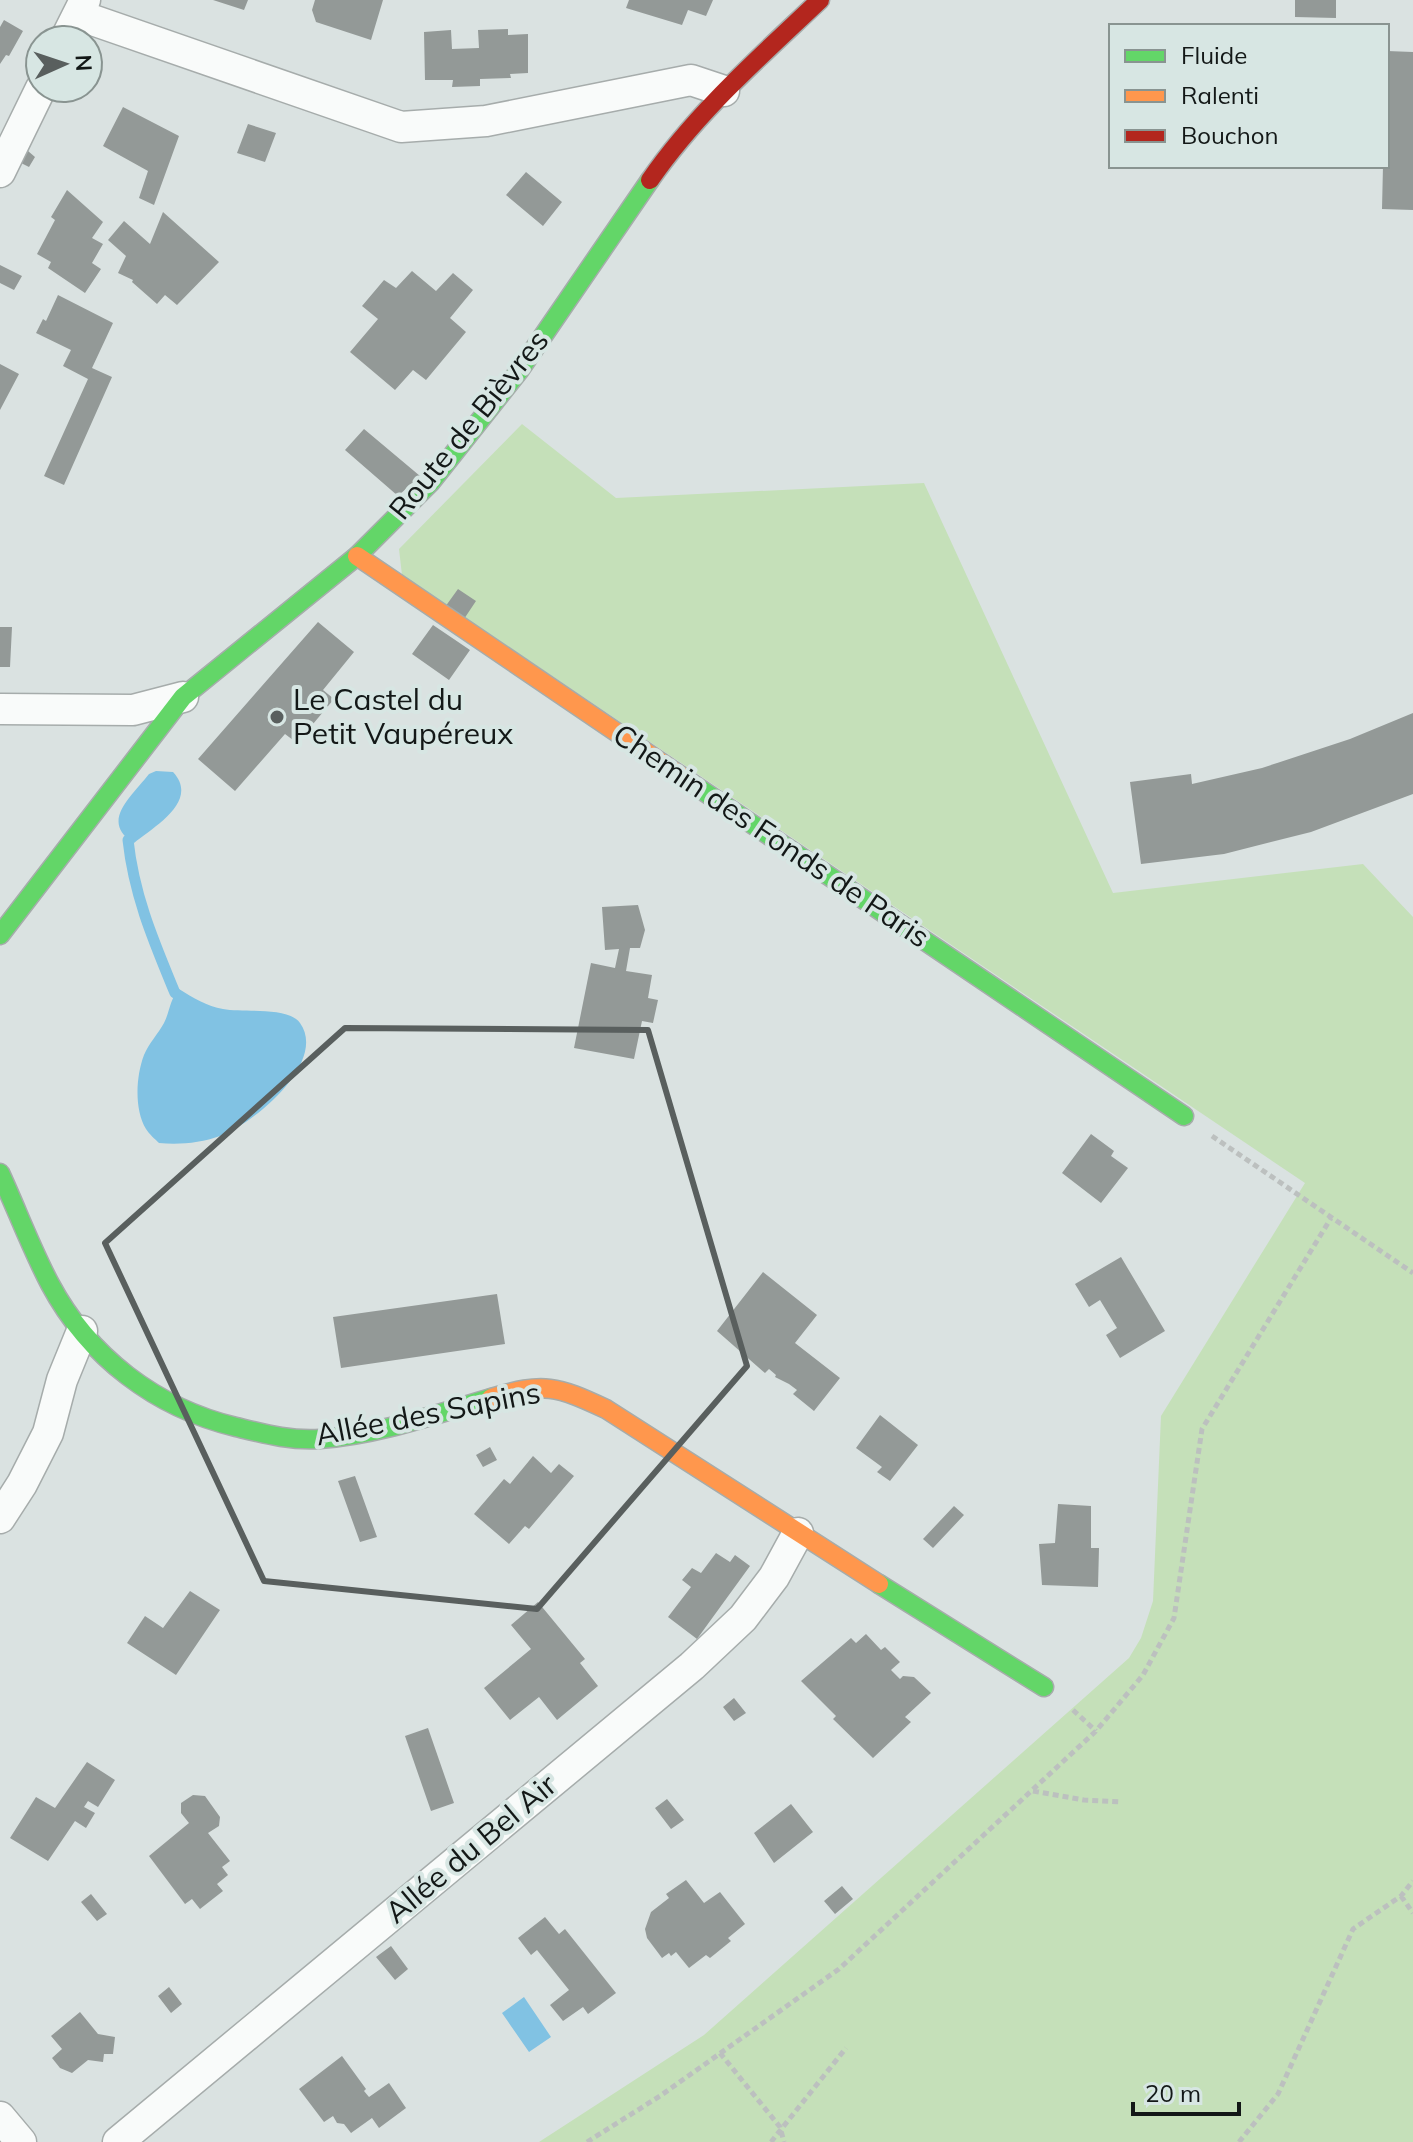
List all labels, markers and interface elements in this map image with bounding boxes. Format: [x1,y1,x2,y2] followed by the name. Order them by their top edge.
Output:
[24,24,104,104] north arrow
[1109,24,1389,168] legend
[1181,40,1247,70] text: Fluide
[70,54,98,72] text: N
[1181,80,1259,110] text: Ralenti
[1181,120,1279,150] text: Bouchon
[380,322,556,527] street label: Route de Bièvres
[293,680,513,752] place label: Le Castel du Petit Vaupéreux
[268,708,286,726] marker: Le Castel du Petit Vaupéreux
[606,715,937,955] street label: Chemin des Fonds de Paris
[312,1373,543,1453] street label: Allée des Sapins
[377,1766,564,1931] street label: Allée du Bel Air
[1133,2066,1239,2116] scale bar
[1145,2078,1201,2108] text: 20 m

